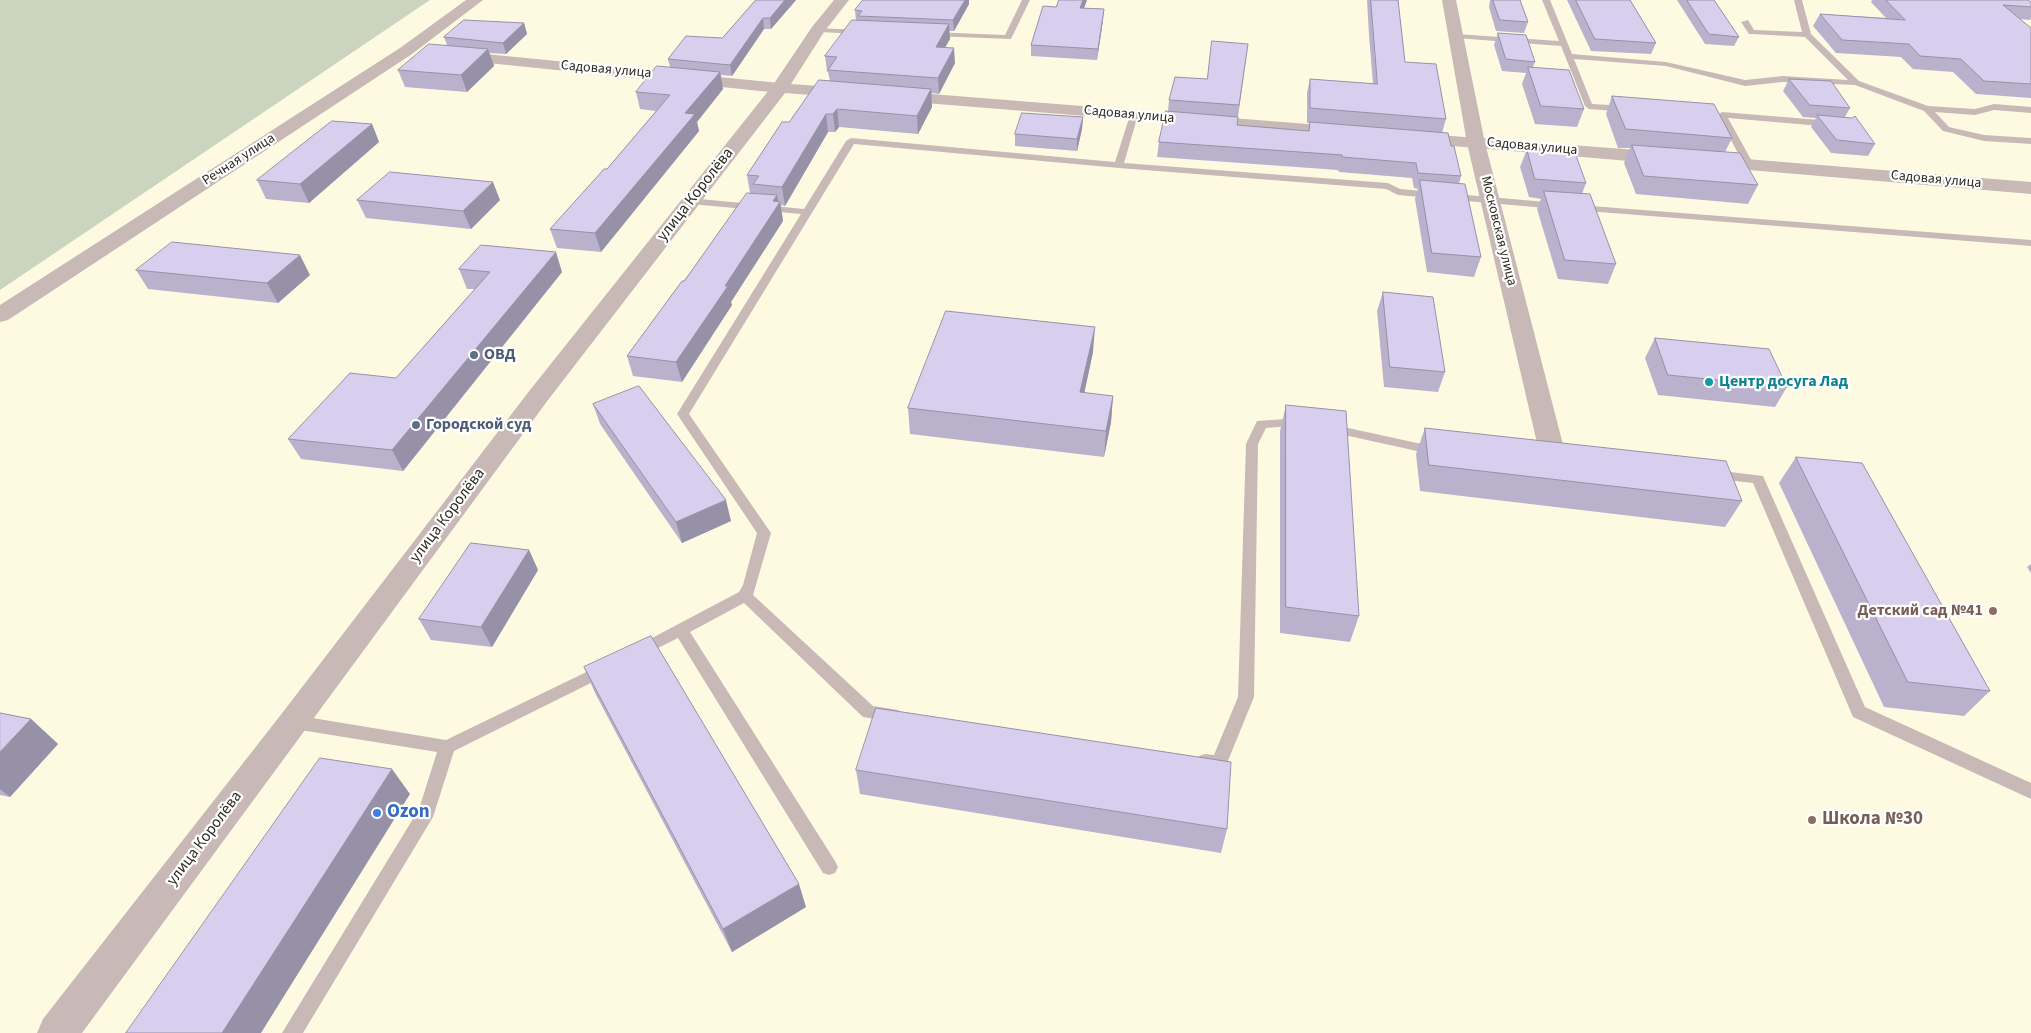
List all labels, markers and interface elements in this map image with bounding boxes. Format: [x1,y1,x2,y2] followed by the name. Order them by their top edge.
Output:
[560,58,652,82] street label: Садовая улица
[1083,103,1175,127] street label: Садовая улица
[199,130,279,190] street label: Речная улица
[1486,135,1578,159] street label: Садовая улица
[654,145,738,245] street label: улица Королёва
[1890,168,1982,192] street label: Садовая улица
[1476,174,1520,288] street label: Московская улица
[484,345,515,365] place label: ОВД
[468,349,480,361] marker: ОВД
[1719,372,1848,392] place label: Центр досуга Лад
[1703,376,1715,388] marker: Центр досуга Лад
[426,415,531,435] place label: Городской суд
[410,419,422,431] marker: Городской суд
[406,465,490,567] street label: улица Королёва
[1858,601,1983,621] place label: Детский сад №41
[1987,605,1999,617] marker: Детский сад №41
[163,788,247,890] street label: улица Королёва
[387,802,430,824] place label: Ozon
[371,807,383,819] marker: Ozon
[1822,809,1923,831] place label: Школа №30
[1806,814,1818,826] marker: Школа №30

